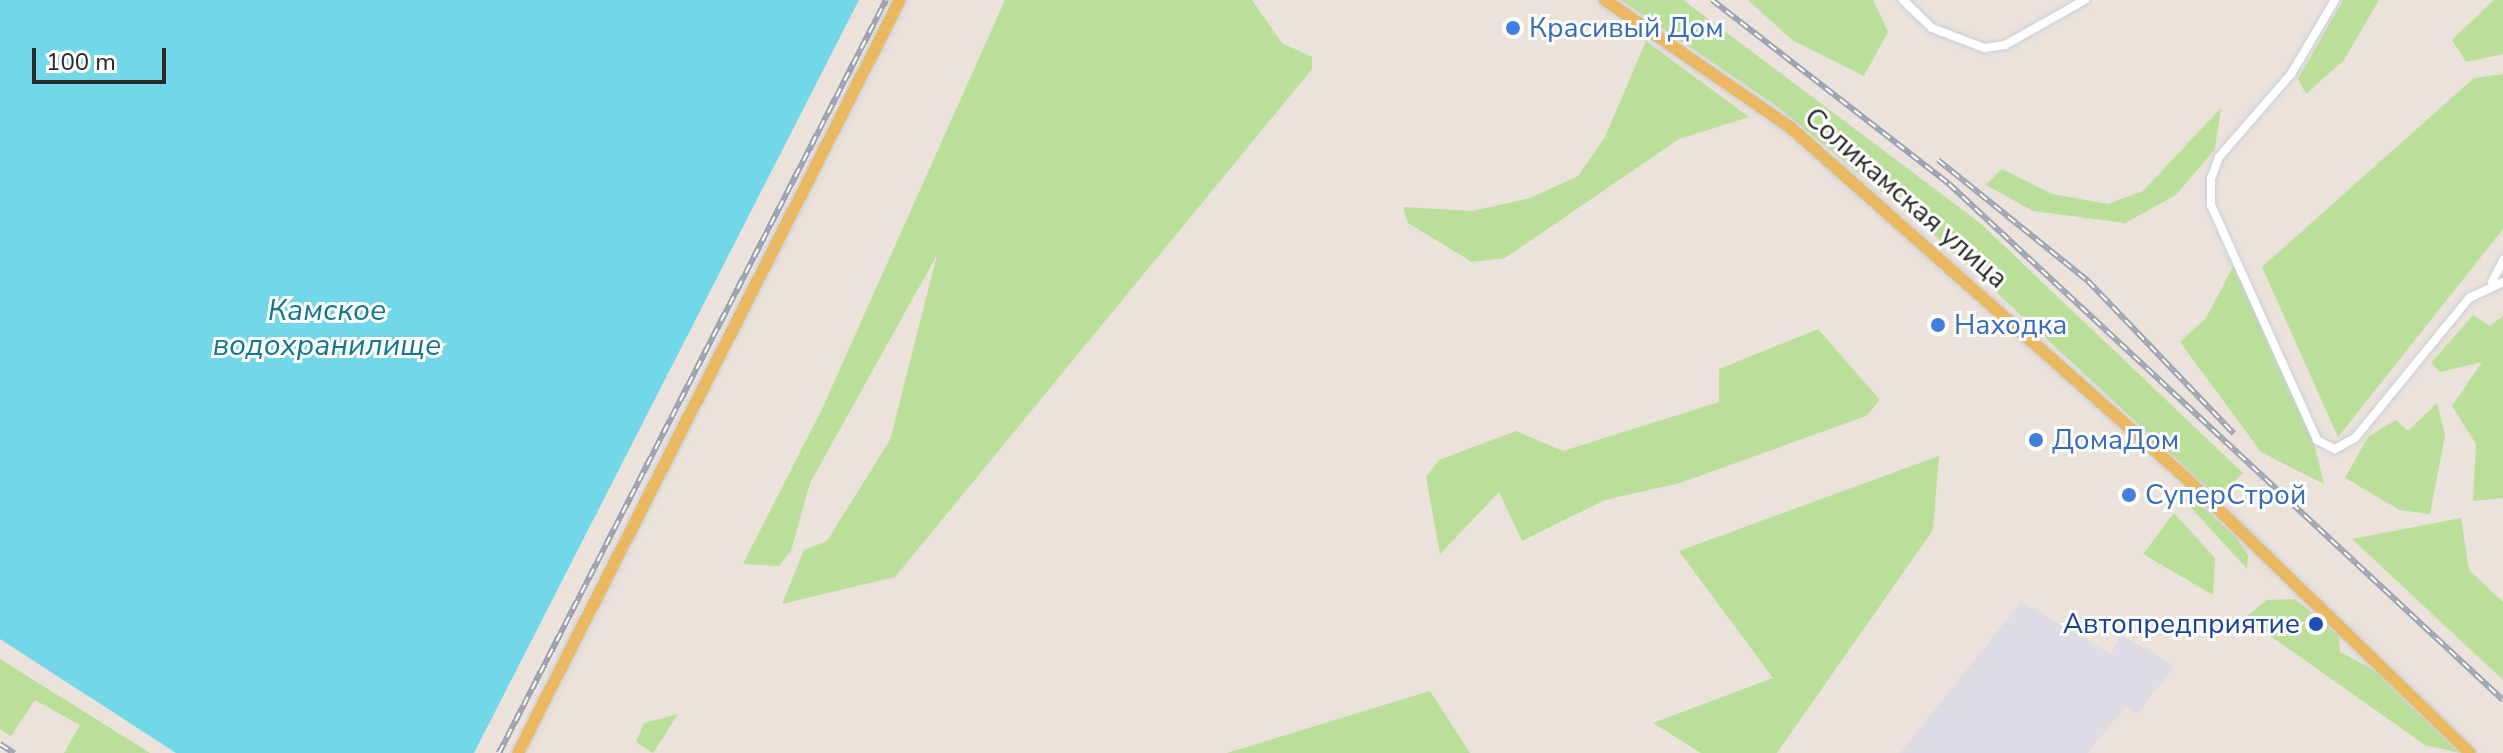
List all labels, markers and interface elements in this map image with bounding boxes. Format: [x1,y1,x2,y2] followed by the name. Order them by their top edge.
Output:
[1529,11,1724,45] place label: Красивый Дом
[1504,19,1522,37] marker: Красивый Дом
[36,32,170,82] scale bar
[46,46,116,78] text: 100 m
[1798,101,2014,295] street label: Соликамская улица
[213,293,441,364] water label: Камское водохранилище
[1954,308,2067,342] place label: Находка
[1929,316,1947,334] marker: Находка
[2052,423,2179,457] place label: ДомаДом
[2027,431,2045,449] marker: ДомаДом
[2145,478,2306,512] place label: СуперСтрой
[2120,486,2138,504] marker: СуперСтрой
[2063,607,2300,641] place label: Автопредприятие
[2307,615,2325,633] marker: Автопредприятие

